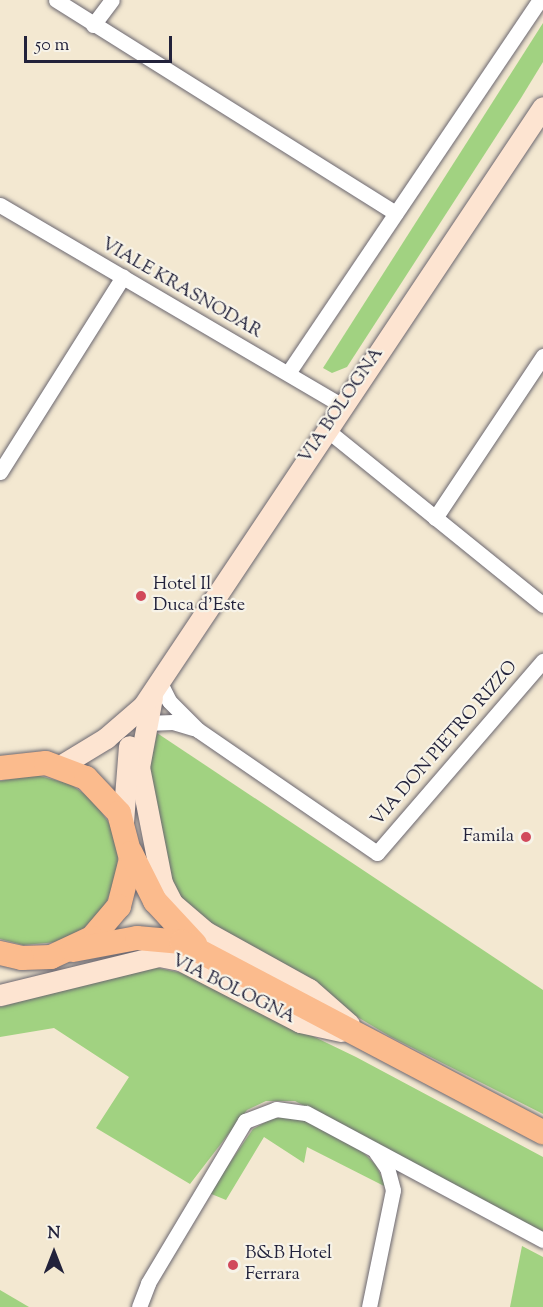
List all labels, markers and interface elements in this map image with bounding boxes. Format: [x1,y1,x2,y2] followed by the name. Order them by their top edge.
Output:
[27,24,176,62] scale bar
[35,33,69,59] text: 50 m
[97,234,265,344] street label: VIALE KRASNODAR
[295,344,389,468] street label: VIA BOLOGNA
[153,575,245,618] place label: Hotel Il Duca d'Este
[134,589,148,603] marker: Hotel Il Duca d'Este
[367,657,523,831] street label: VIA DON PIETRO RIZZO
[463,826,514,848] place label: Famila
[519,830,533,844] marker: Famila
[167,951,299,1029] street label: VIA BOLOGNA
[24,1223,84,1283] north arrow
[48,1223,60,1246] text: N
[245,1244,332,1286] place label: B&B Hotel Ferrara
[226,1258,240,1272] marker: B&B Hotel Ferrara

